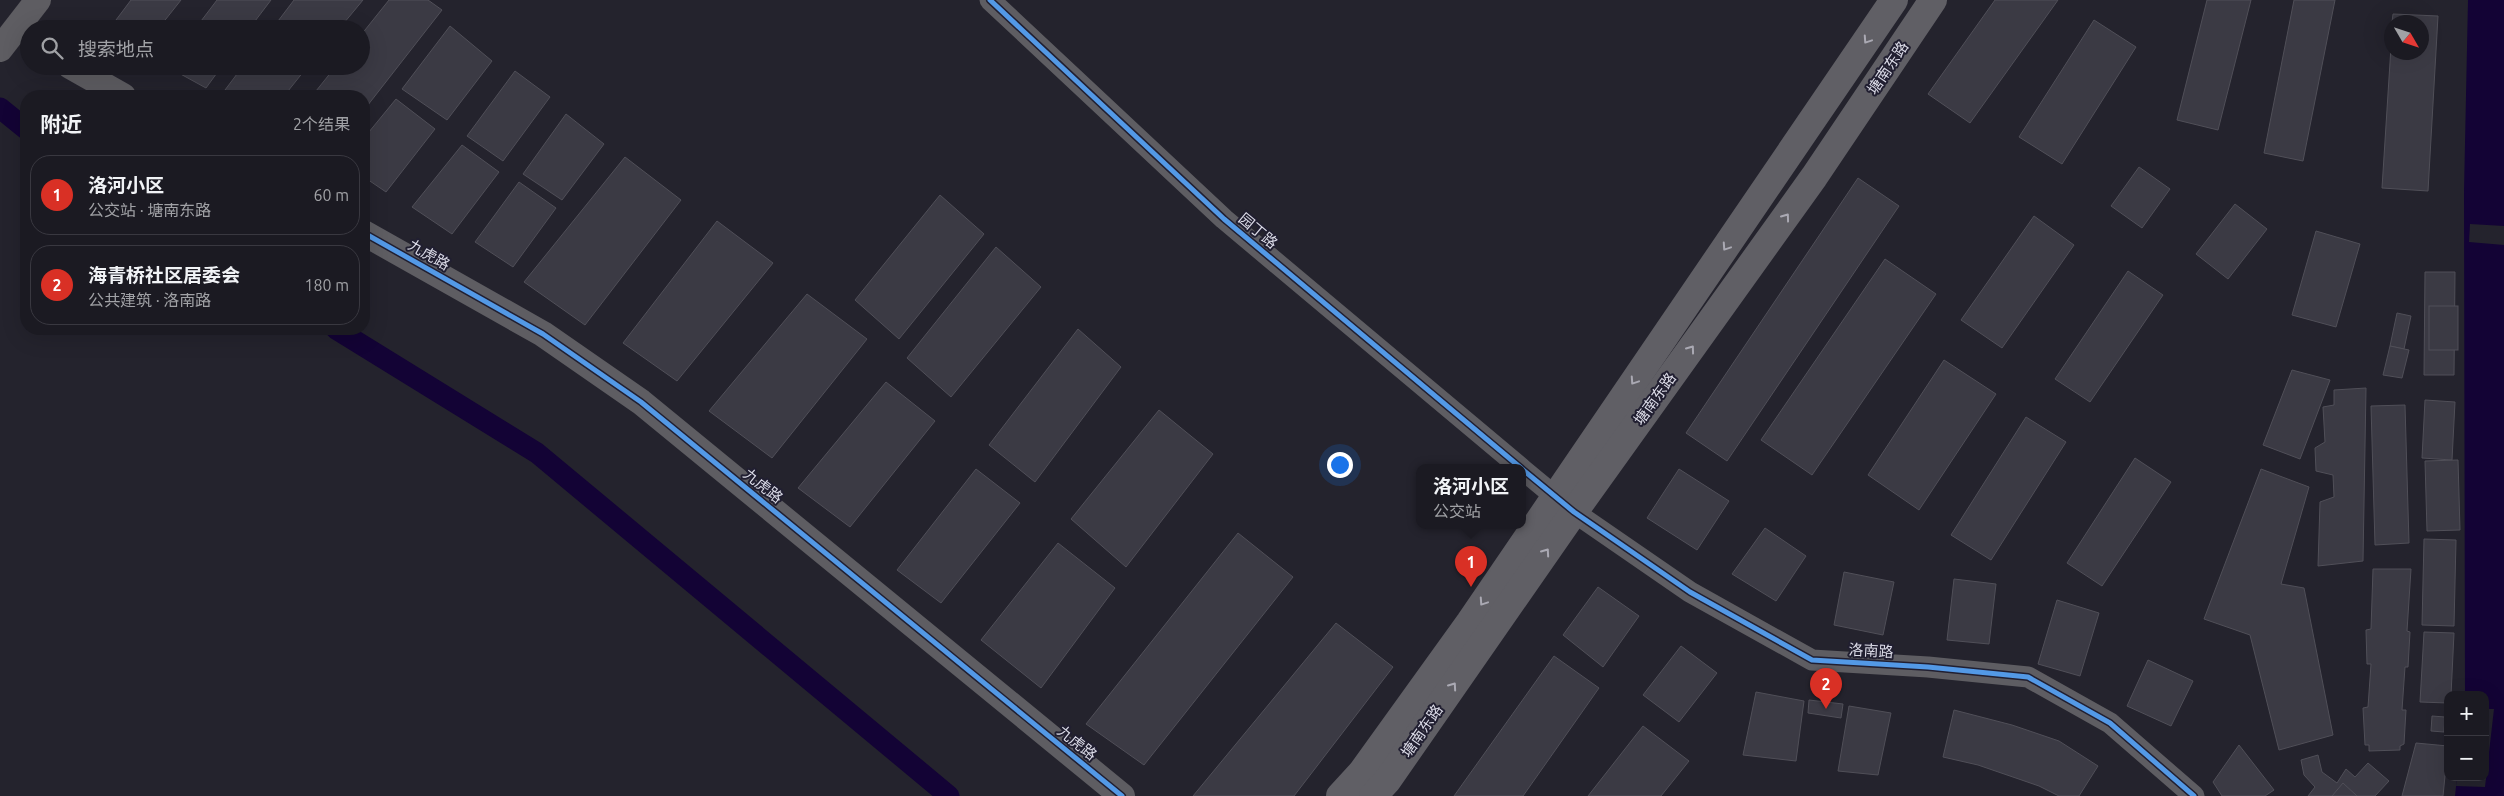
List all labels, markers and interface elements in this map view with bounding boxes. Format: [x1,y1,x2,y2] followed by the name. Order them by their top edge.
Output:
[2384,15,2429,60] north arrow
[20,20,370,75] search box
[38,34,66,62] icon: search
[1864,34,1873,44] one-way arrow
[78,38,154,60] text: 搜索地点
[1864,38,1911,97] street label: 塘南东路
[40,112,82,136] text: 附近
[293,115,350,133] text: 2个结果
[88,174,164,196] text: 洛河小区
[52,186,62,204] text: 1
[313,186,349,204] text: 60 m
[88,201,211,219] text: 公交站 · 塘南东路
[1236,210,1281,252] street label: 园丁路
[1780,213,1789,223] one-way arrow
[406,236,453,273] street label: 九虎路
[1723,241,1732,250] one-way arrow
[88,264,240,286] text: 海青桥社区居委会
[52,276,62,294] text: 2
[304,276,349,294] text: 180 m
[88,291,211,309] text: 公共建筑 · 洛南路
[1685,345,1694,355] one-way arrow
[1630,369,1679,428] street label: 塘南东路
[1631,375,1640,385] one-way arrow
[1327,452,1353,478] your location
[1416,464,1526,529] popup
[740,465,786,506] street label: 九虎路
[1433,475,1509,497] text: 洛河小区
[1433,502,1481,520] text: 公交站
[1455,546,1487,587] pin: 1
[1540,549,1549,558] one-way arrow
[1480,596,1489,605] one-way arrow
[1848,641,1894,660] street label: 洛南路
[1810,668,1842,709] pin: 2
[1447,682,1456,692] one-way arrow
[2444,691,2489,781] map controls
[2444,691,2489,736] button: +
[1397,701,1446,760] street label: 塘南东路
[1054,722,1100,763] street label: 九虎路
[2444,736,2489,781] button: −

